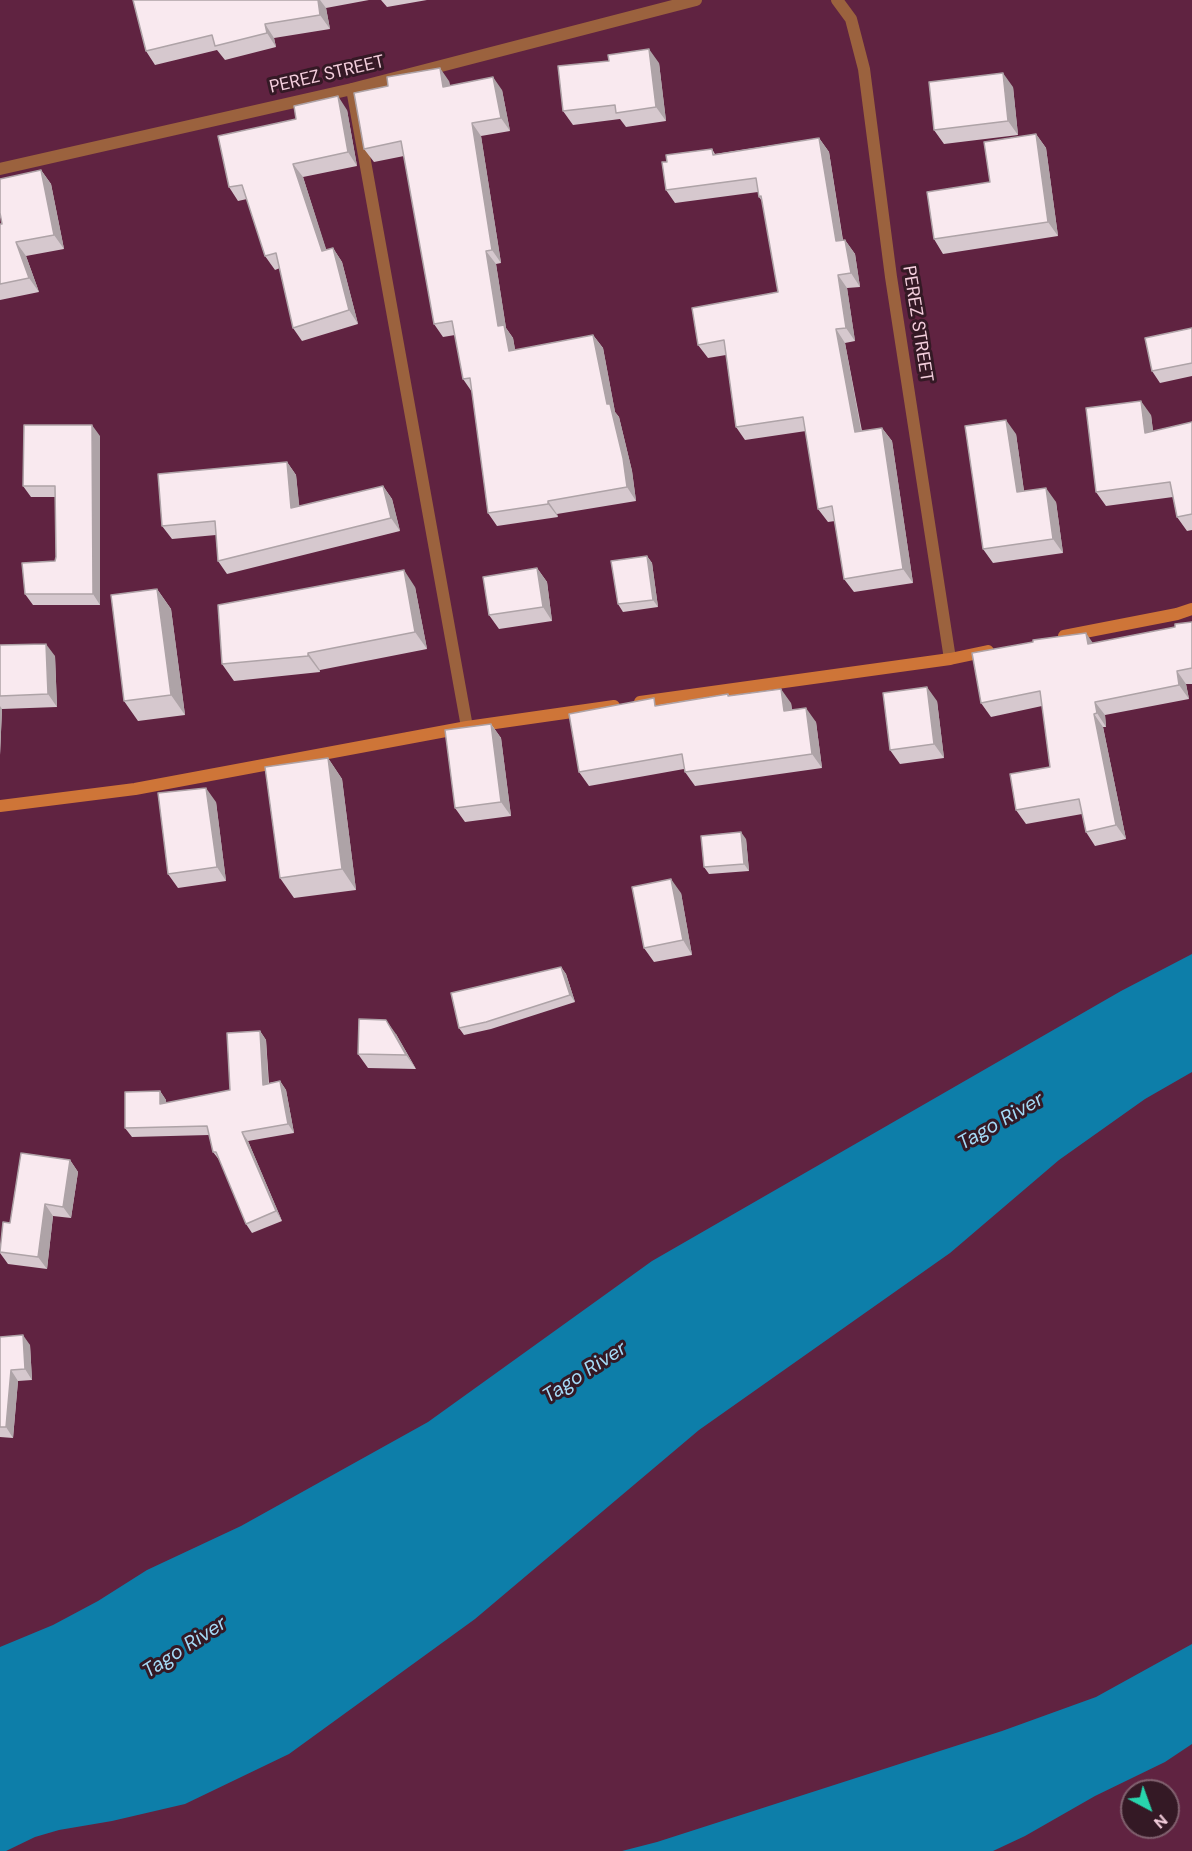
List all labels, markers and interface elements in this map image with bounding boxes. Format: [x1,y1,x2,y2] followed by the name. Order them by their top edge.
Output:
[267,51,387,99] street label: PEREZ STREET
[897,264,937,384] street label: PEREZ STREET
[954,1088,1048,1156] water label: Tago River
[539,1337,631,1409] water label: Tago River
[139,1612,231,1684] water label: Tago River
[1120,1779,1180,1839] north arrow
[1150,1810,1172,1833] text: N

